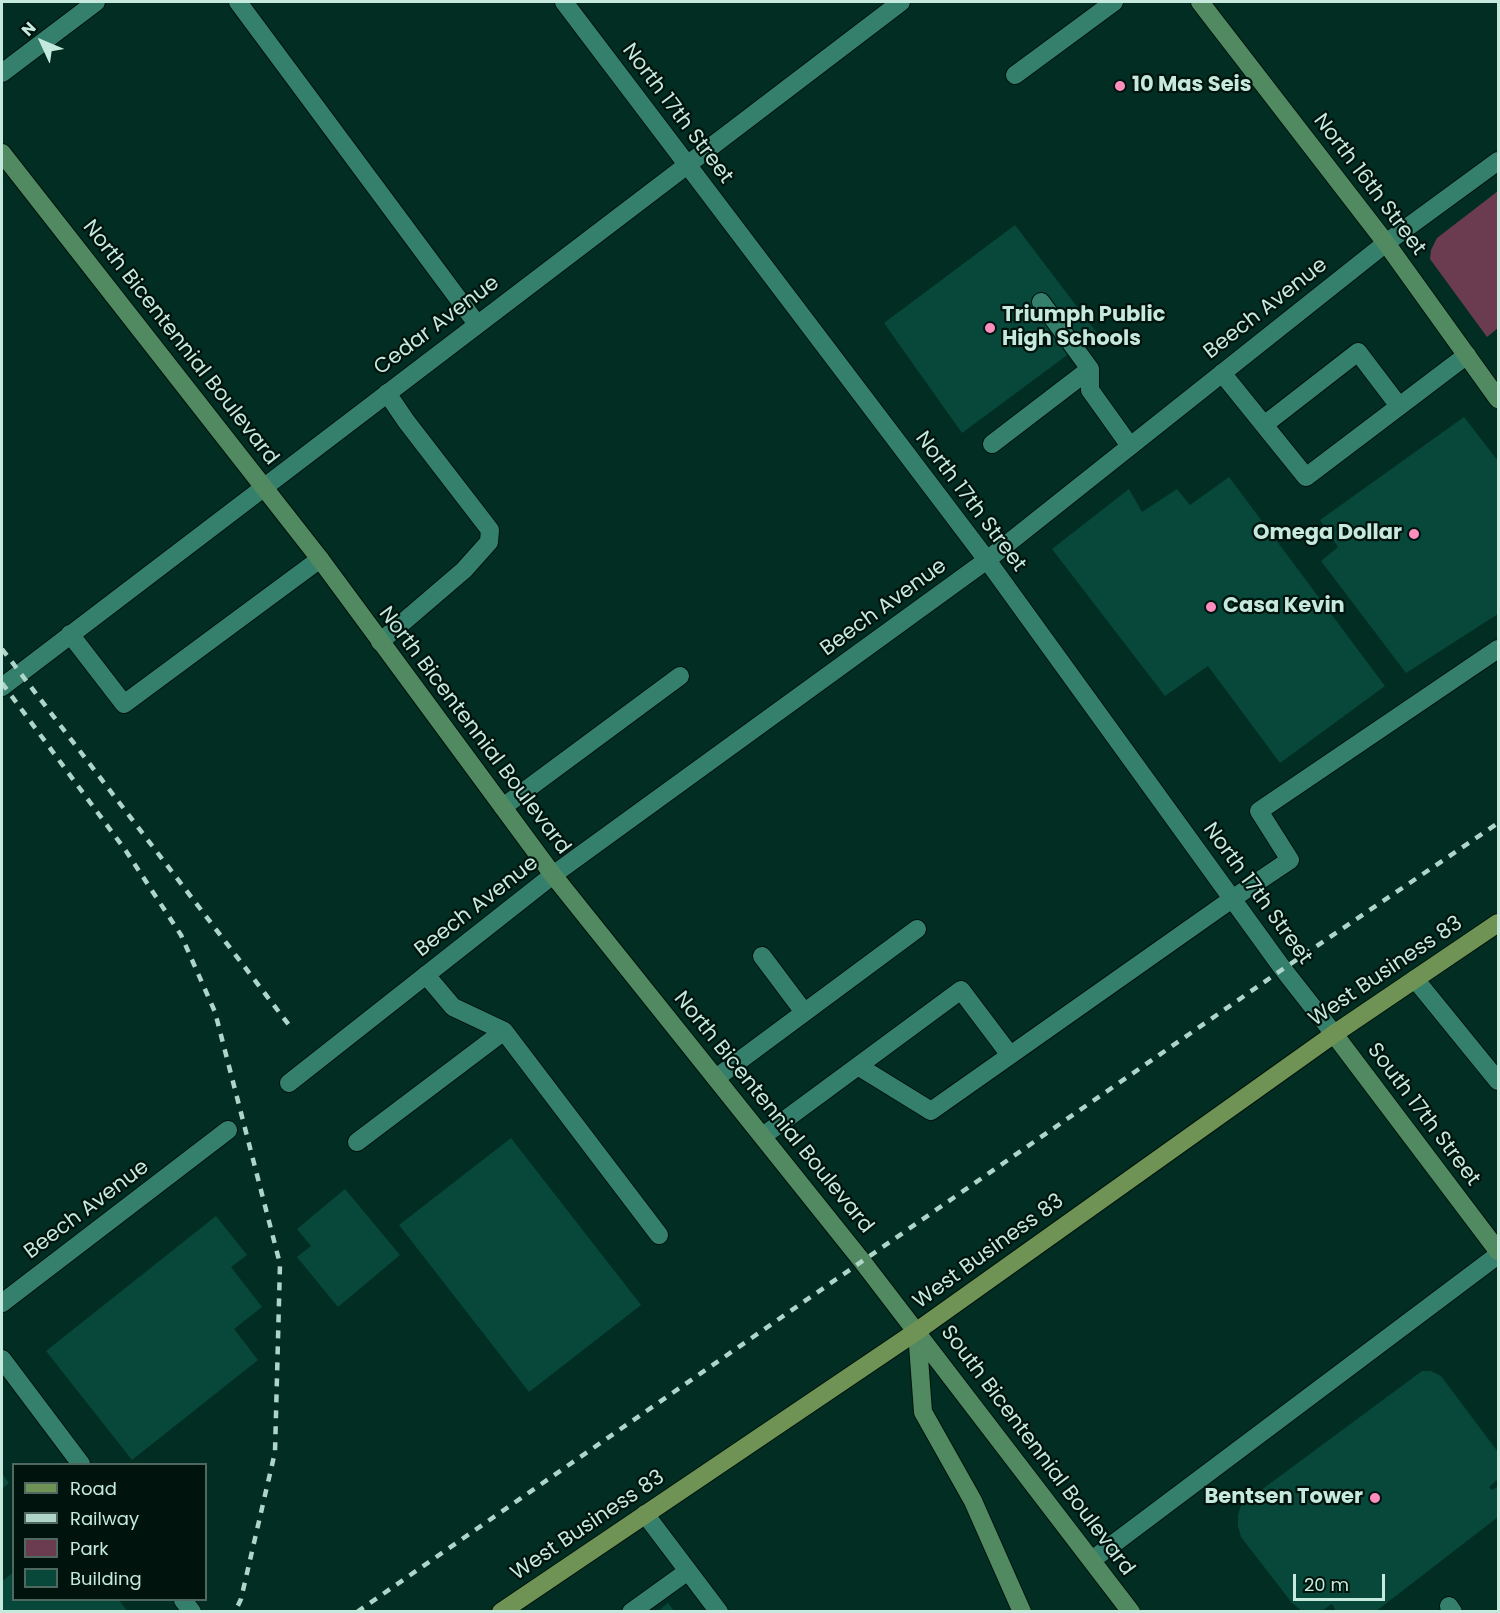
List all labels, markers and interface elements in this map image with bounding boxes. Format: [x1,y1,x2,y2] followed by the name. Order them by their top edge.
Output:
[12,12,72,72] north arrow
[16,17,41,41] text: N
[616,39,738,189] street label: North 17th Street
[1132,73,1252,99] place label: 10 Mas Seis
[1113,79,1127,93] marker: 10 Mas Seis
[1307,109,1431,261] street label: North 16th Street
[77,216,283,470] street label: North Bicentennial Boulevard
[1199,253,1333,365] street label: Beech Avenue
[370,271,504,381] street label: Cedar Avenue
[1002,303,1165,353] place label: Triumph Public High Schools
[983,321,997,335] marker: Triumph Public High Schools
[909,427,1031,577] street label: North 17th Street
[1253,521,1402,547] place label: Omega Dollar
[1407,527,1421,541] marker: Omega Dollar
[816,554,952,662] street label: Beech Avenue
[1223,594,1345,620] place label: Casa Kevin
[1204,600,1218,614] marker: Casa Kevin
[373,602,575,860] street label: North Bicentennial Boulevard
[1197,818,1317,970] street label: North 17th Street
[410,851,544,963] street label: Beech Avenue
[1304,911,1468,1033] street label: West Business 83
[668,987,878,1239] street label: North Bicentennial Boulevard
[1361,1039,1485,1191] street label: South 17th Street
[20,1155,154,1265] street label: Beech Avenue
[909,1189,1069,1315] street label: West Business 83
[935,1321,1139,1581] street label: South Bicentennial Boulevard
[12,1463,207,1601] legend
[506,1465,670,1587] street label: West Business 83
[70,1476,117,1501] text: Road
[1204,1485,1363,1511] place label: Bentsen Tower
[1368,1491,1382,1505] marker: Bentsen Tower
[70,1506,139,1531] text: Railway
[70,1536,109,1561] text: Park
[1296,1562,1388,1600] scale bar
[70,1566,142,1591] text: Building
[1304,1572,1349,1597] text: 20 m

